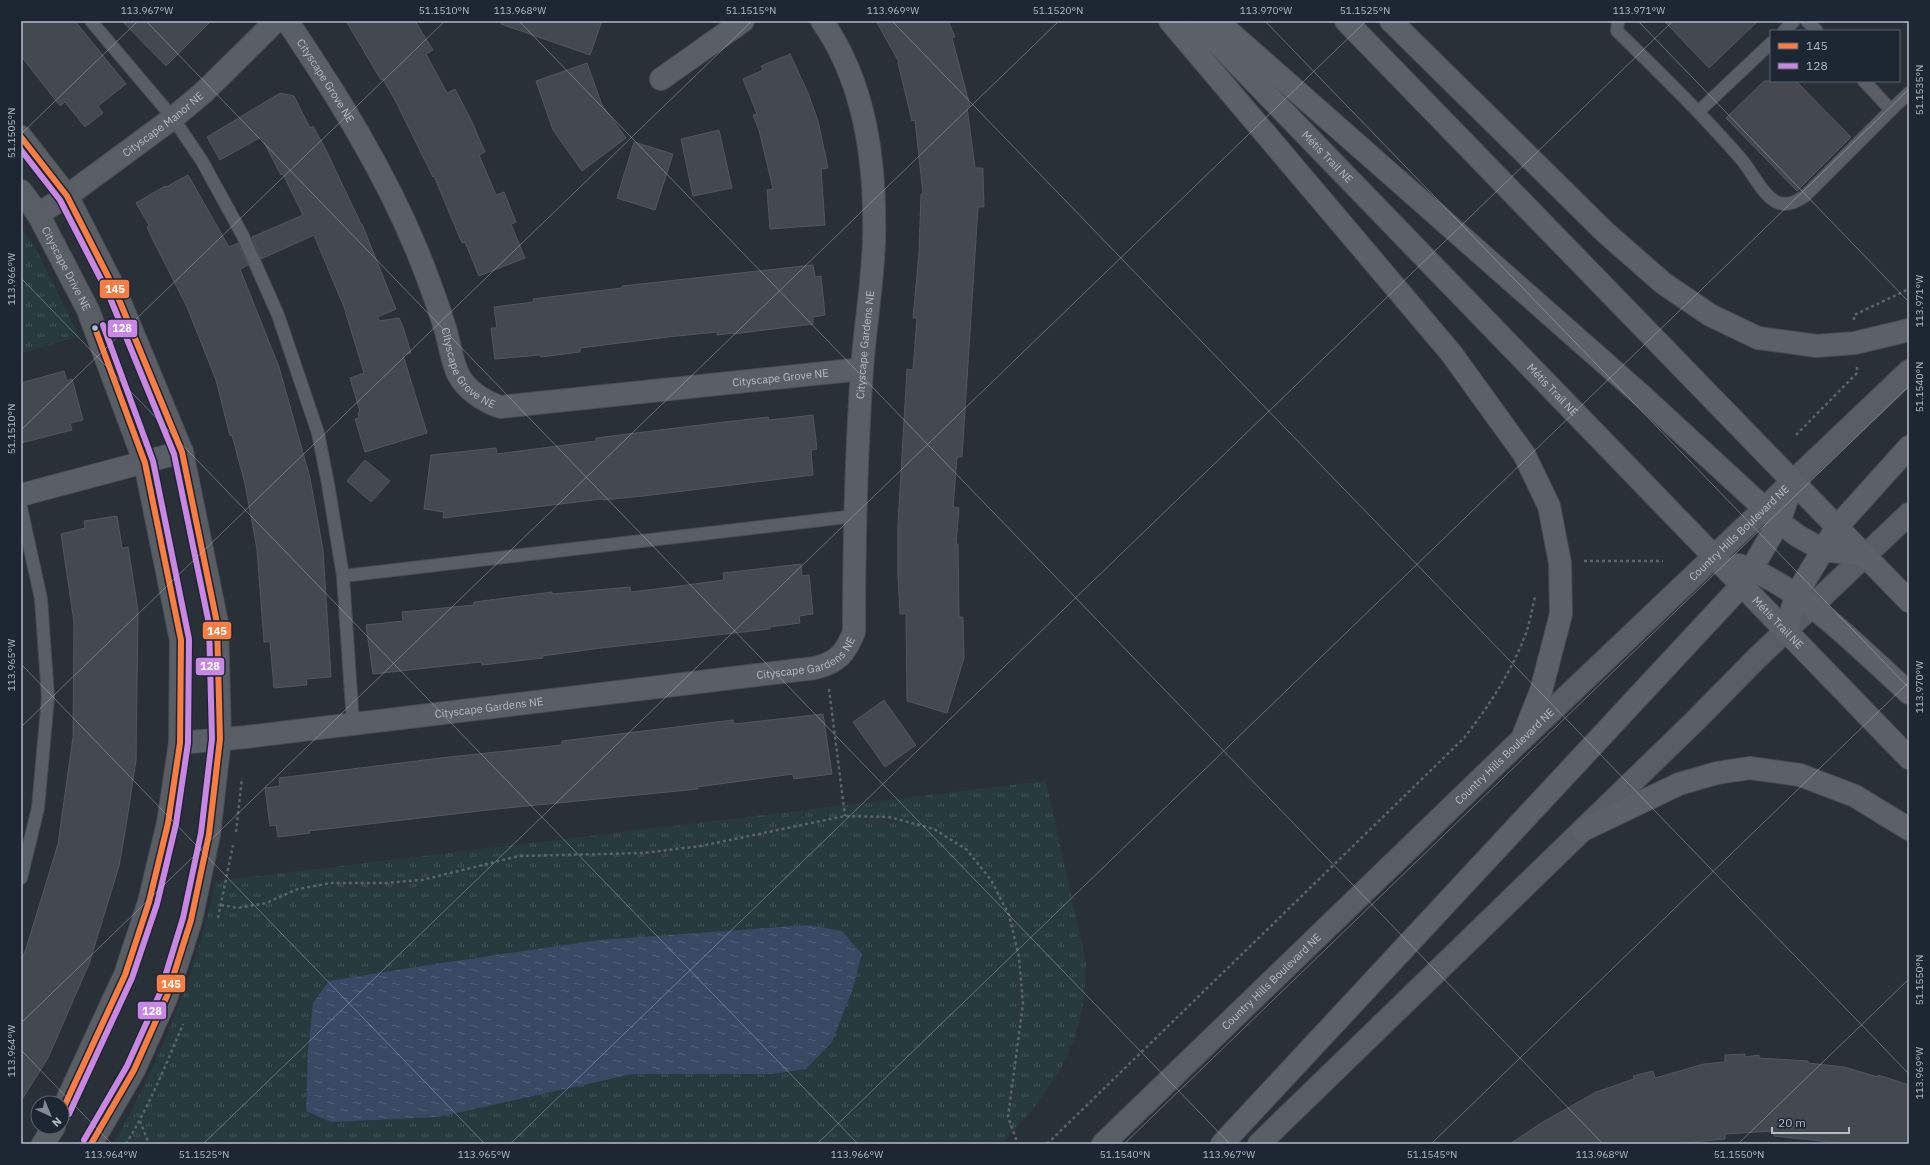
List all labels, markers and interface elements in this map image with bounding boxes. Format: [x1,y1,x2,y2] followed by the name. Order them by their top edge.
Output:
[121,4,173,17] text: 113.967°W
[419,4,469,17] text: 51.1510°N
[494,4,546,17] text: 113.968°W
[726,4,776,17] text: 51.1515°N
[867,4,919,17] text: 113.969°W
[1033,4,1083,17] text: 51.1520°N
[1240,4,1292,17] text: 113.970°W
[1340,4,1390,17] text: 51.1525°N
[1613,4,1665,17] text: 113.971°W
[1770,30,1900,82] legend
[294,36,357,125] street label: Cityscape Grove NE
[1806,38,1828,53] text: 145
[1806,58,1828,73] text: 128
[1913,65,1926,115] text: 51.1535°N
[120,88,206,160] street label: Cityscape Manor NE
[5,108,18,158] text: 51.1505°N
[1299,128,1356,186] street label: Métis Trail NE
[39,224,94,313] street label: Cityscape Drive NE
[5,253,18,305] text: 113.966°W
[1913,275,1926,327] text: 113.971°W
[99,279,130,299] line badge: 145
[105,282,125,296] text: 145
[853,290,877,399] street label: Cityscape Gardens NE
[107,319,138,338] line badge: 128
[112,321,132,335] text: 128
[90,323,100,333] unlabelled marker
[438,326,498,411] street label: Cityscape Grove NE
[1524,360,1581,419] street label: Métis Trail NE
[1913,362,1926,412] text: 51.1540°N
[732,366,829,390] street label: Cityscape Grove NE
[5,404,18,454] text: 51.1510°N
[1686,482,1792,584] street label: Country Hills Boulevard NE
[1749,593,1807,652] street label: Métis Trail NE
[202,621,232,640] line badge: 145
[207,624,227,638] text: 145
[756,634,858,682] street label: Cityscape Gardens NE
[5,639,18,691] text: 113.965°W
[195,657,225,676] line badge: 128
[200,659,220,673] text: 128
[1913,661,1926,713] text: 113.970°W
[434,694,544,721] street label: Cityscape Gardens NE
[1452,705,1557,807] street label: Country Hills Boulevard NE
[1219,930,1324,1033] street label: Country Hills Boulevard NE
[1913,955,1926,1005] text: 51.1550°N
[156,974,186,993] line badge: 145
[161,977,181,991] text: 145
[137,1001,167,1020] line badge: 128
[142,1004,162,1018] text: 128
[5,1025,18,1077] text: 113.964°W
[1913,1047,1926,1099] text: 113.969°W
[30,1095,70,1135] north arrow
[1772,1109,1849,1135] scale bar
[49,1114,65,1130] text: N
[1778,1115,1806,1130] text: 20 m
[85,1148,137,1161] text: 113.964°W
[179,1148,229,1161] text: 51.1525°N
[458,1148,510,1161] text: 113.965°W
[831,1148,883,1161] text: 113.966°W
[1100,1148,1150,1161] text: 51.1540°N
[1203,1148,1255,1161] text: 113.967°W
[1407,1148,1457,1161] text: 51.1545°N
[1576,1148,1628,1161] text: 113.968°W
[1714,1148,1764,1161] text: 51.1550°N

